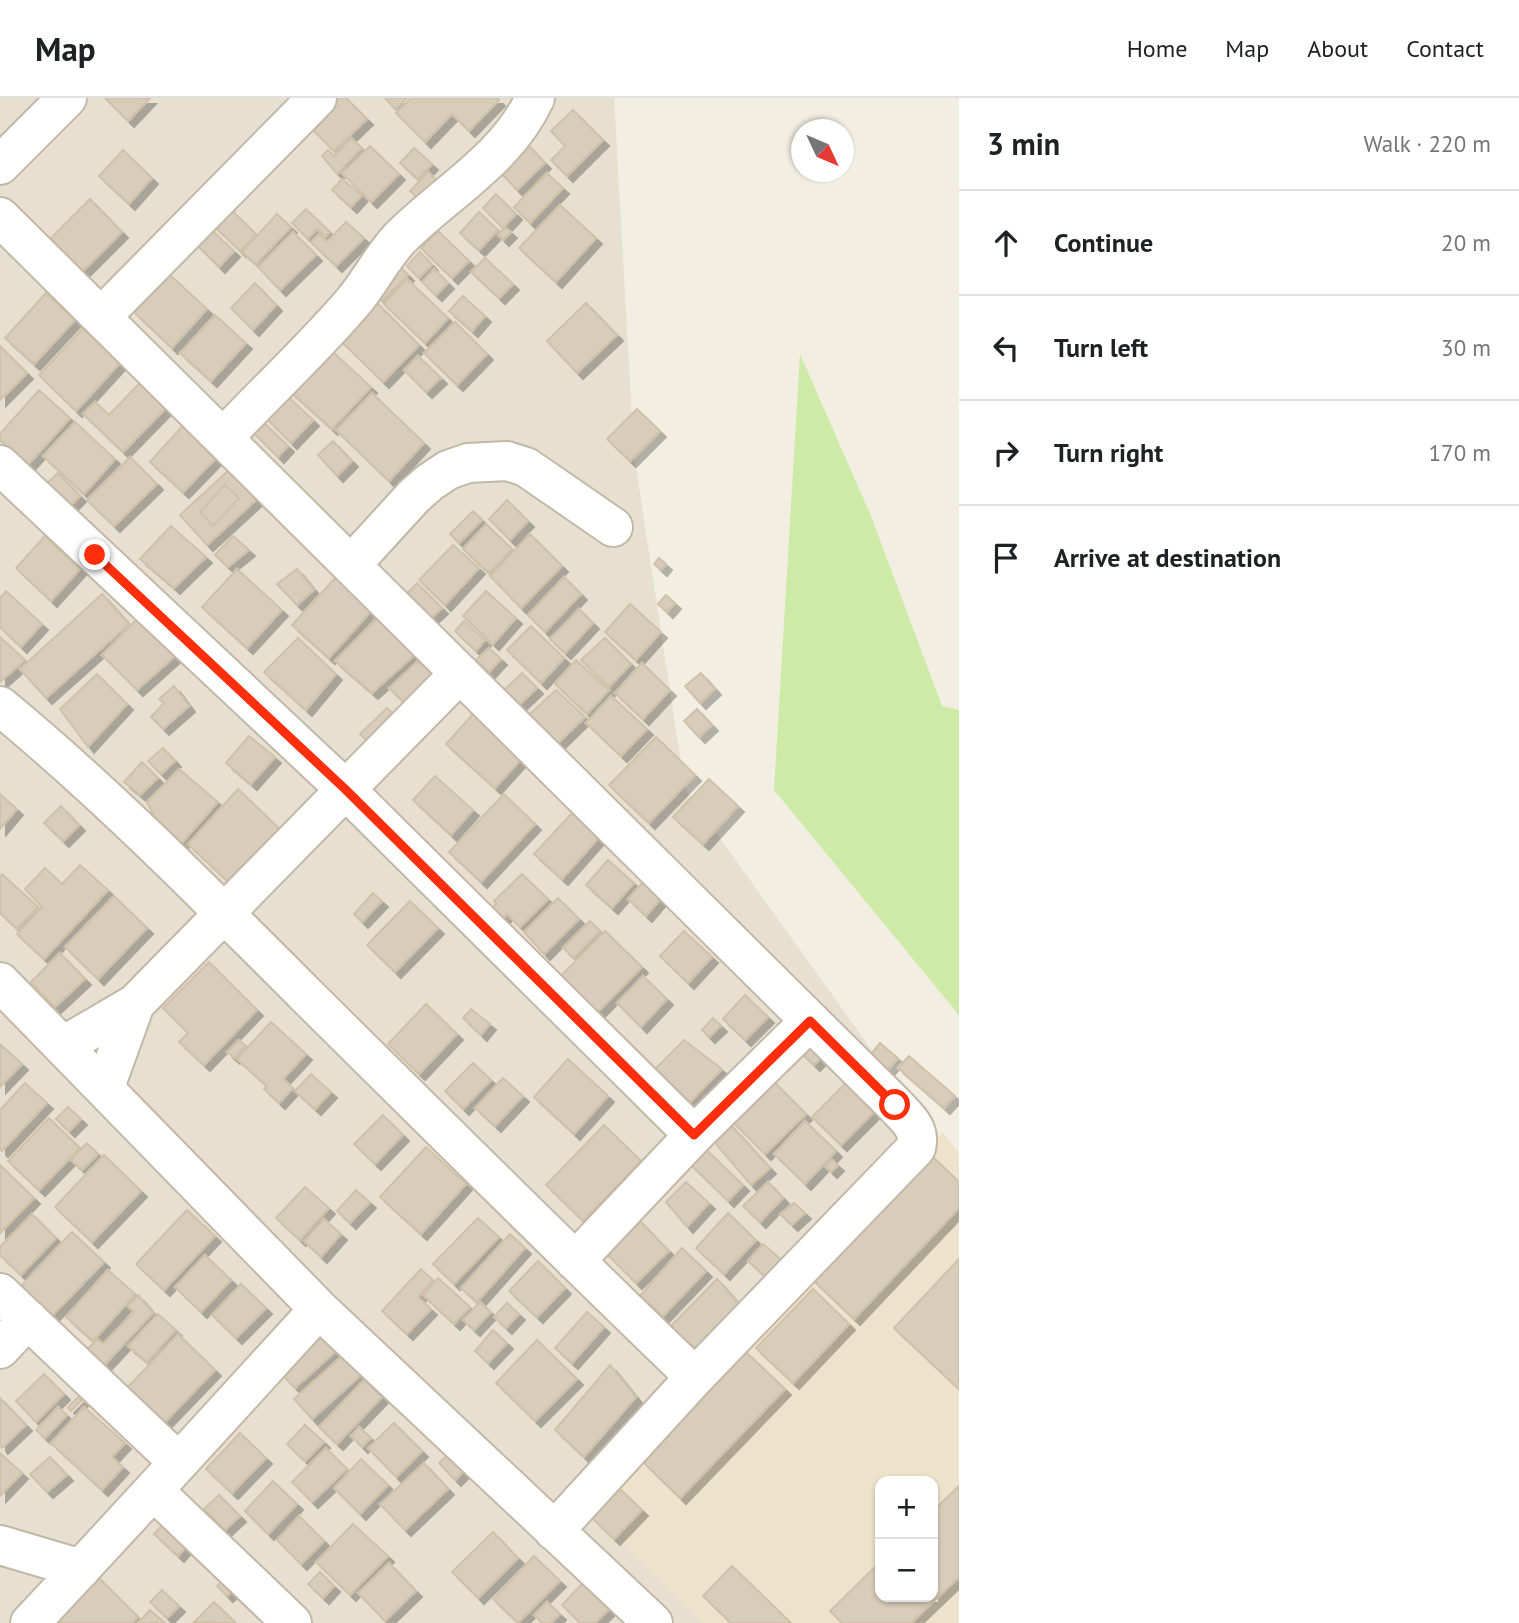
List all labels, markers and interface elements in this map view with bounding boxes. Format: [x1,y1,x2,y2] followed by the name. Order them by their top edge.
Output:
[35,27,96,70] text: Map
[1127,33,1187,64] text: Home
[1225,33,1269,64] text: Map
[1307,33,1368,64] text: About
[1406,33,1484,64] text: Contact
[791,119,854,182] north arrow
[987,124,1060,163] text: 3 min
[1364,129,1491,158] text: Walk · 220 m
[987,224,1025,262] icon: ahead
[1054,226,1153,259] text: Continue
[1441,228,1491,257] text: 20 m
[987,329,1025,367] icon: left
[1054,331,1148,364] text: Turn left
[1441,333,1491,362] text: 30 m
[987,434,1025,472] icon: right
[1054,436,1163,469] text: Turn right
[1429,438,1491,467] text: 170 m
[79,539,110,570] route end
[987,539,1025,577] icon: arrive
[1054,541,1281,574] text: Arrive at destination
[879,1089,910,1120] route start
[875,1476,938,1602] map controls
[875,1476,938,1539] button: +
[875,1539,938,1602] button: −

